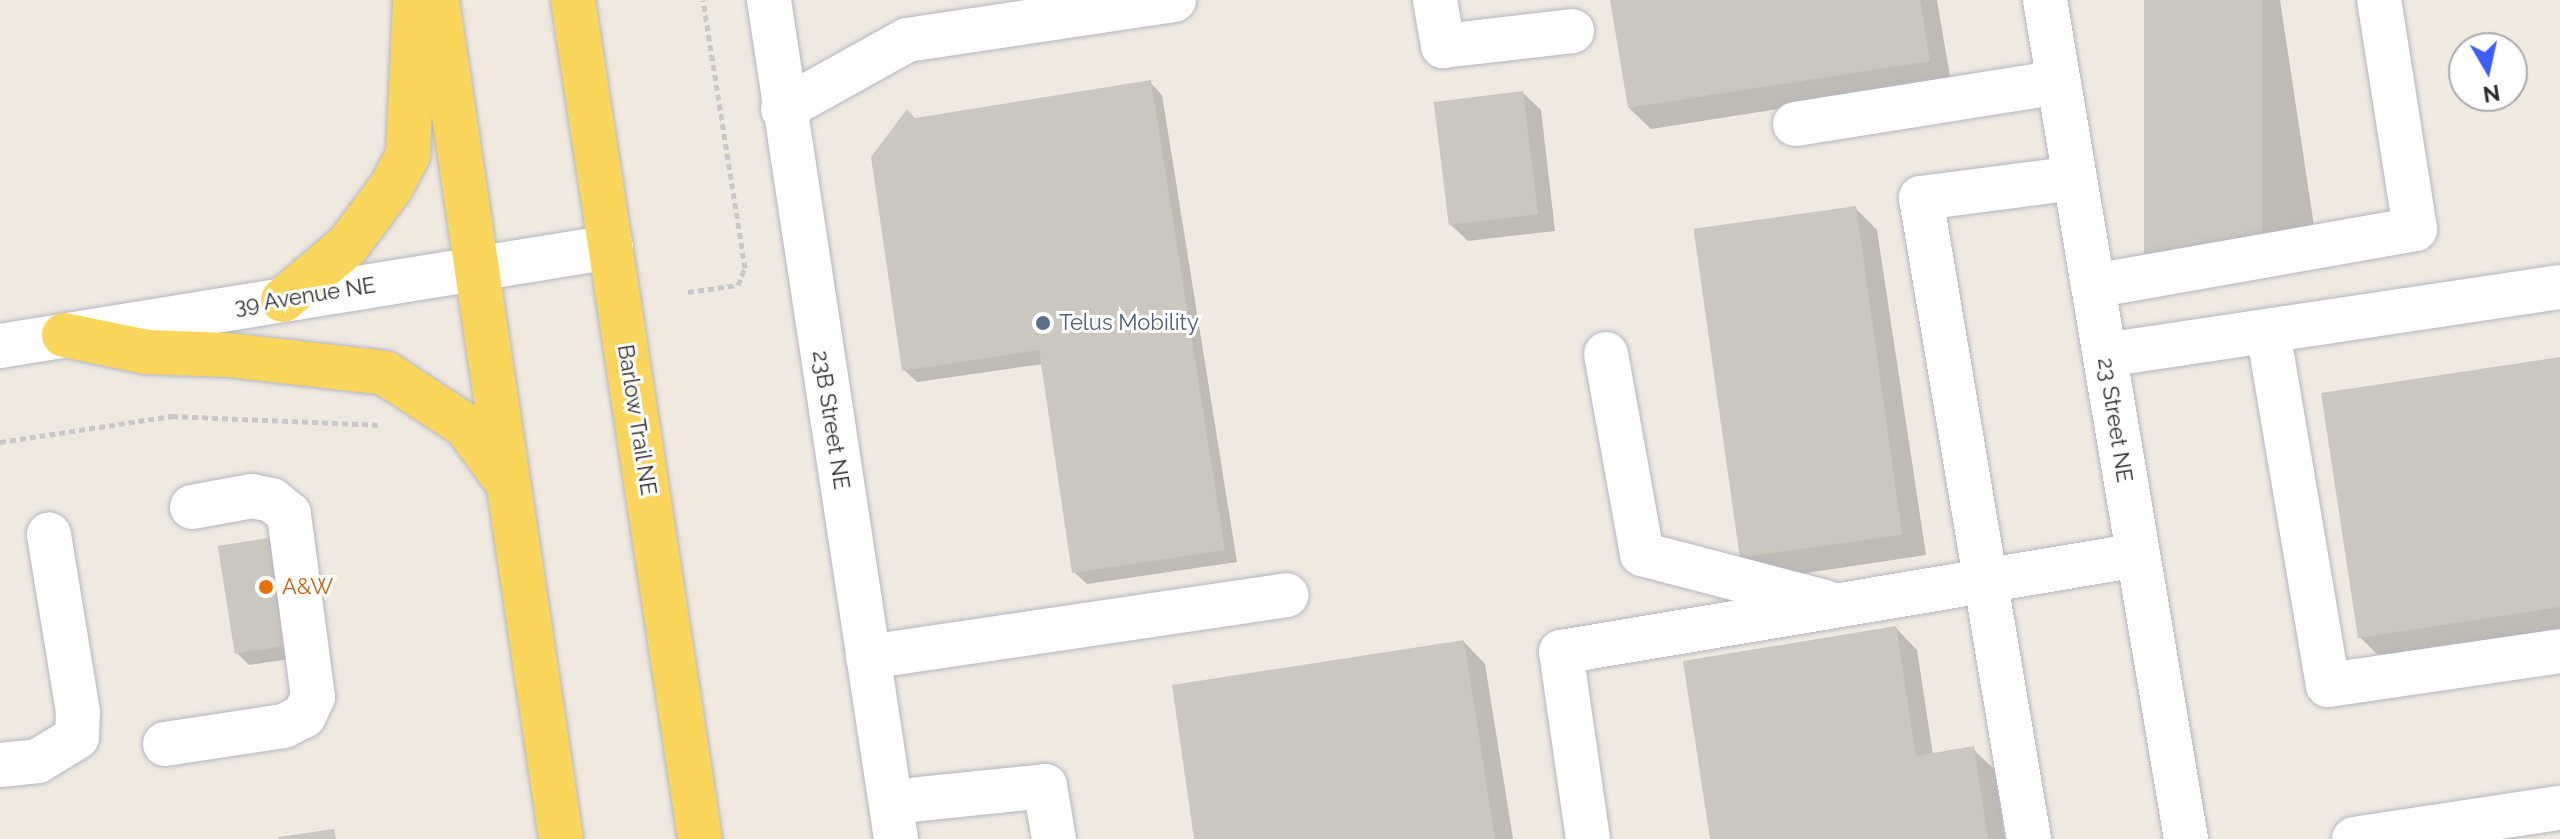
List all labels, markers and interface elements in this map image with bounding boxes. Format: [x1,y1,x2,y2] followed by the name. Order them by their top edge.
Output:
[2448,32,2528,112] north arrow
[2481,80,2502,108] text: N
[232,272,378,320] street label: 39 Avenue NE
[1059,310,1199,336] place label: Telus Mobility
[1034,314,1052,332] marker: Telus Mobility
[612,342,662,498] street label: Barlow Trail NE
[807,349,855,491] street label: 23B Street NE
[2092,356,2138,484] street label: 23 Street NE
[282,574,333,600] place label: A&W
[257,578,275,596] marker: A&W

